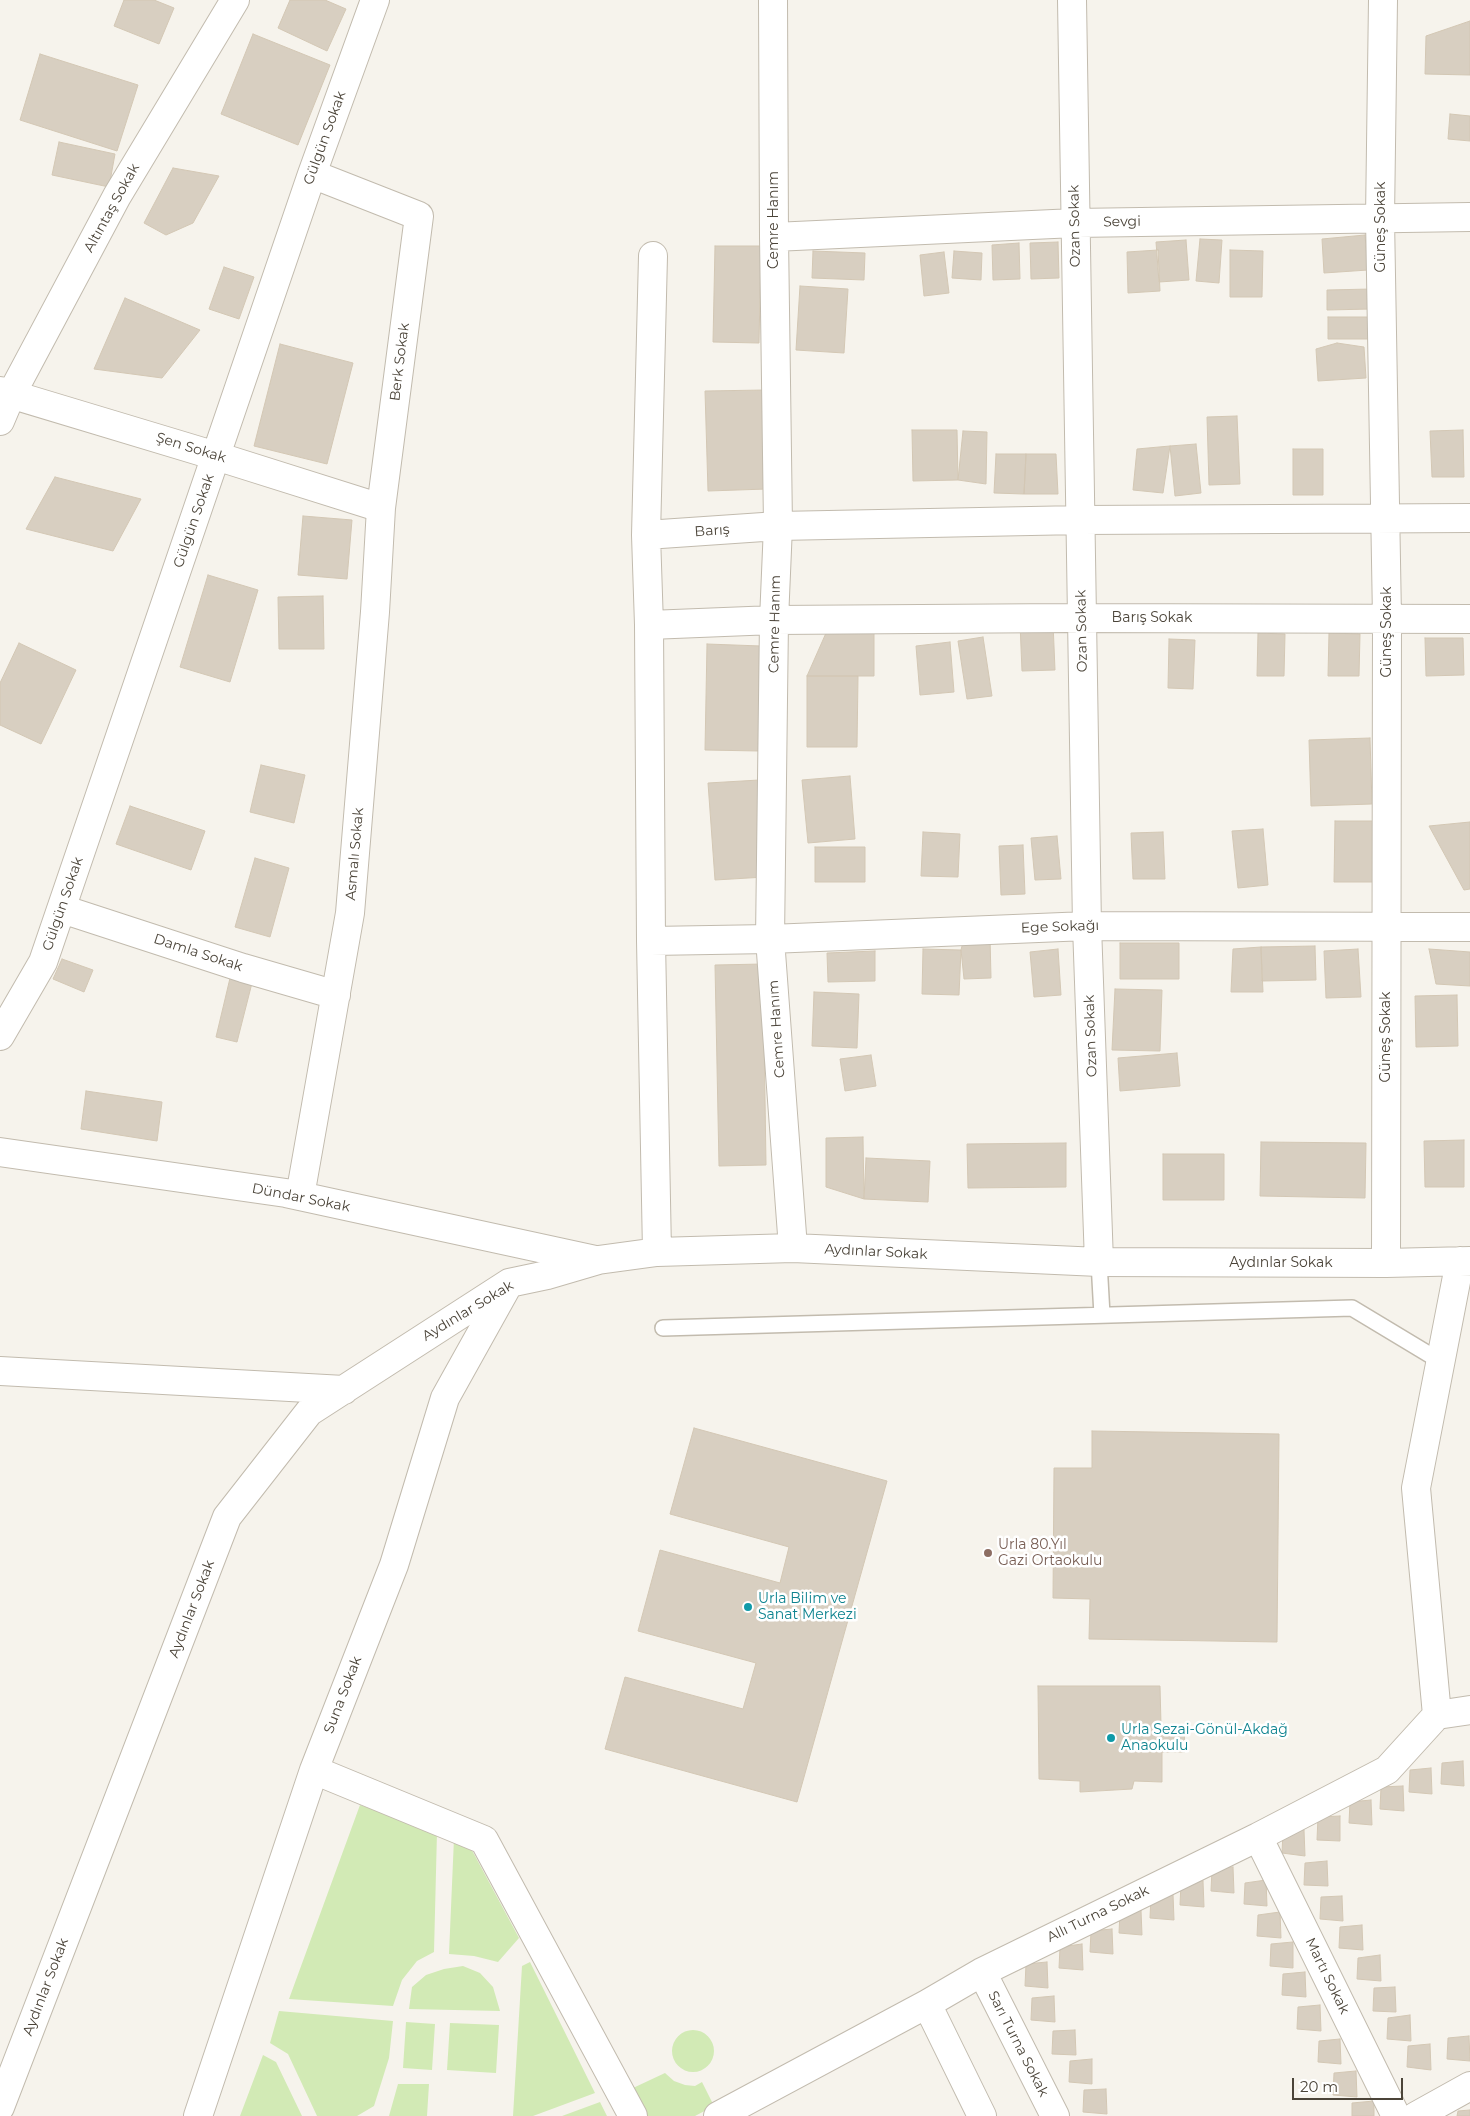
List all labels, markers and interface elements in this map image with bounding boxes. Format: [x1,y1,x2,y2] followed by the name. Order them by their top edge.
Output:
[300,89,350,187] street label: Gülgün Sokak
[81,161,143,255] street label: Altıntaş Sokak
[766,171,782,269] street label: Cemre Hanım
[1373,182,1389,272] street label: Güneş Sokak
[1066,185,1084,267] street label: Ozan Sokak
[1103,213,1141,231] street label: Sevgi
[387,322,413,402] street label: Berk Sokak
[154,429,228,467] street label: Şen Sokak
[170,472,218,570] street label: Gülgün Sokak
[694,521,730,541] street label: Barış
[766,575,784,673] street label: Cemre Hanım
[1379,587,1395,677] street label: Güneş Sokak
[1073,590,1091,672] street label: Ozan Sokak
[1112,610,1192,626] street label: Barış Sokak
[343,807,367,901] street label: Asmalı Sokak
[39,855,87,953] street label: Gülgün Sokak
[1021,917,1099,937] street label: Ege Sokağı
[151,931,245,975] street label: Damla Sokak
[765,979,789,1079] street label: Cemre Hanım
[1378,992,1394,1082] street label: Güneş Sokak
[1081,994,1101,1078] street label: Ozan Sokak
[250,1180,352,1216] street label: Dündar Sokak
[824,1241,928,1263] street label: Aydınlar Sokak
[1229,1255,1333,1271] street label: Aydınlar Sokak
[419,1277,517,1345] street label: Aydınlar Sokak
[998,1537,1102,1570] place label: Urla 80.Yıl Gazi Ortaokulu
[982,1547,994,1559] marker: Urla 80.Yıl Gazi Ortaokulu
[166,1558,218,1660] street label: Aydınlar Sokak
[758,1591,857,1624] place label: Urla Bilim ve Sanat Merkezi
[742,1601,754,1613] marker: Urla Bilim ve Sanat Merkezi
[321,1654,365,1736] street label: Suna Sokak
[1121,1722,1288,1754] place label: Urla Sezai-Gönül-Akdağ Anaokulu
[1105,1732,1117,1744] marker: Urla Sezai-Gönül-Akdağ Anaokulu
[1044,1882,1152,1946] street label: Allı Turna Sokak
[1301,1935,1353,2017] street label: Martı Sokak
[20,1936,72,2038] street label: Aydınlar Sokak
[984,1988,1052,2100] street label: Sarı Turna Sokak
[1295,2068,1406,2100] scale bar
[1300,2077,1338,2096] text: 20 m

